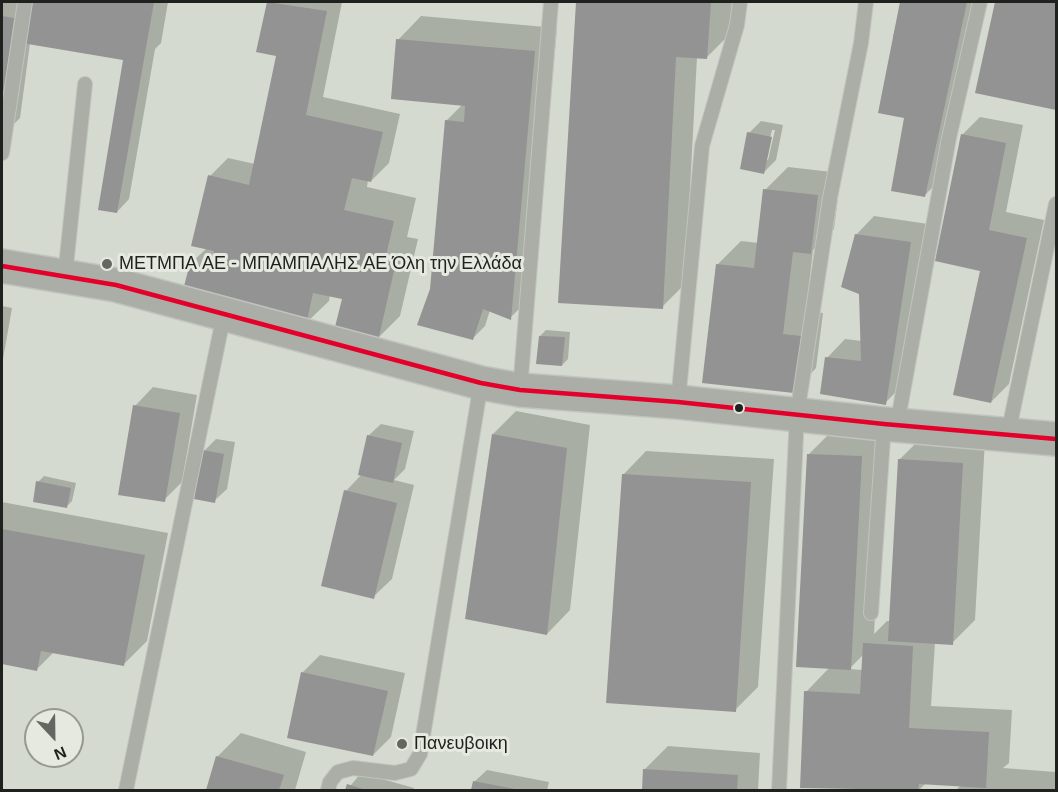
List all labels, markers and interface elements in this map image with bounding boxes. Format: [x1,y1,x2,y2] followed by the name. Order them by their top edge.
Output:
[119,253,522,275] place label: ΜΕΤΜΠΑ ΑΕ - ΜΠΑΜΠΑΛΗΣ ΑΕ Όλη την Ελλάδα
[100,257,114,271] marker: ΜΕΤΜΠΑ ΑΕ - ΜΠΑΜΠΑΛΗΣ ΑΕ Όλη την Ελλάδα
[733,402,745,414] unlabelled marker
[24,708,84,768] north arrow
[414,733,508,755] place label: Πανευβοικη
[395,737,409,751] marker: Πανευβοικη
[52,743,69,763] text: N

